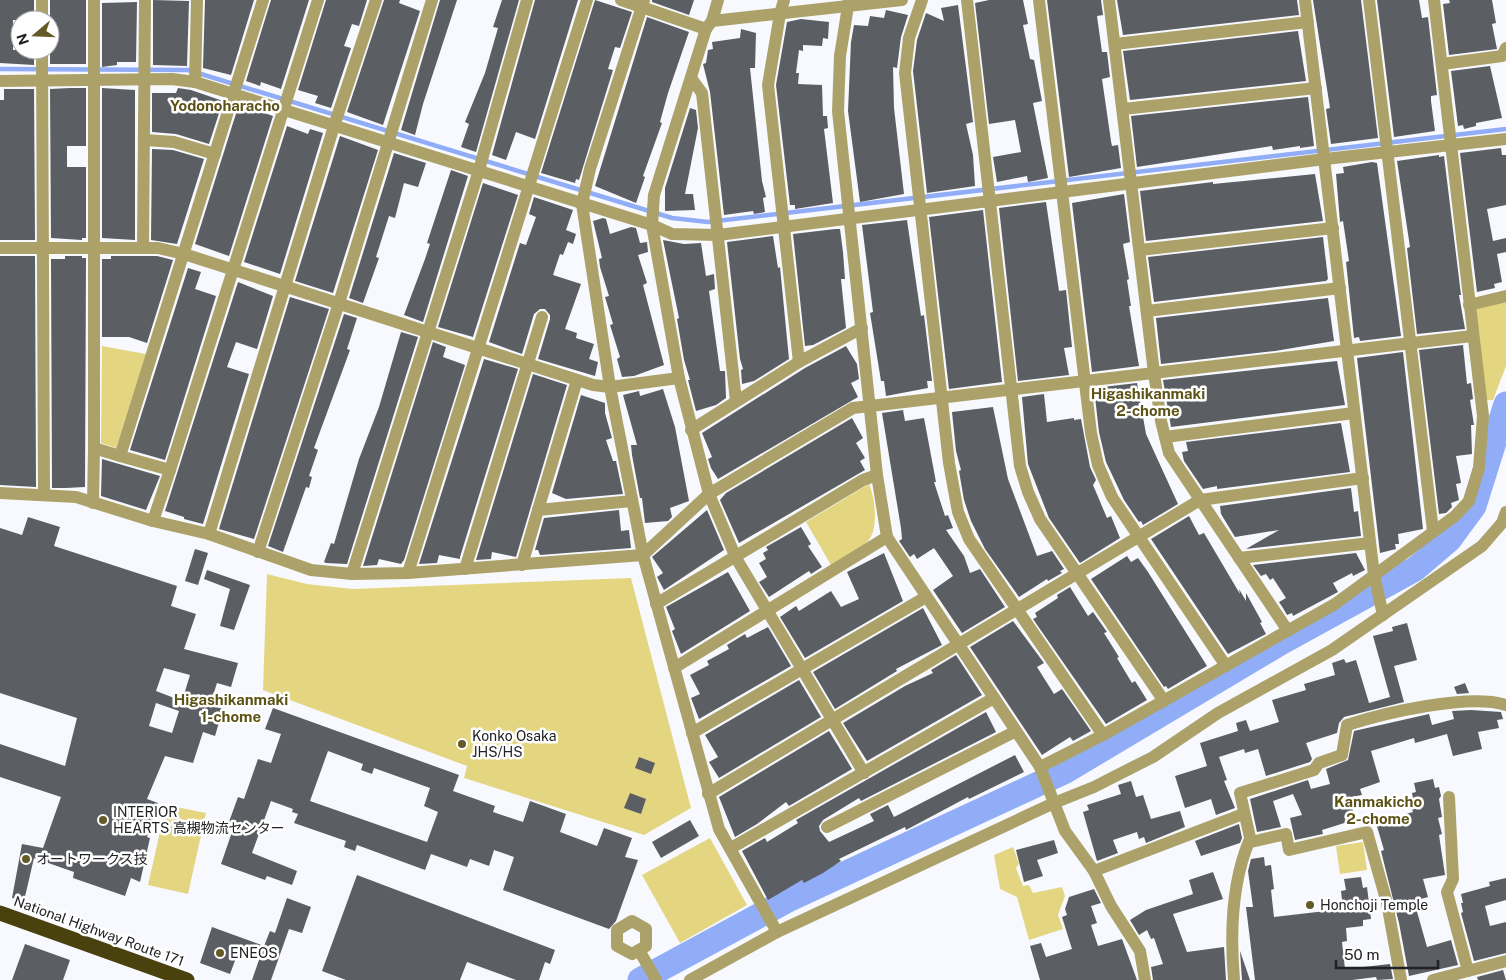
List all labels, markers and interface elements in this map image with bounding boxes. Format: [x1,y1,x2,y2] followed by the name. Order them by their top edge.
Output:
[10,10,60,60] north arrow
[13,31,32,47] text: N
[170,97,280,114] district label: Yodonoharacho
[1091,385,1205,419] district label: Higashikanmaki 2-chome
[174,691,288,725] district label: Higashikanmaki 1-chome
[472,728,556,760] place label: Konko Osaka JHS/HS
[456,738,468,750] marker: Konko Osaka JHS/HS
[1334,793,1422,827] district label: Kanmakicho 2-chome
[113,804,285,836] place label: INTERIOR HEARTS 高槻物流センター
[97,814,109,826] marker: INTERIOR HEARTS 高槻物流センター
[36,851,148,867] place label: オートワークス技
[20,853,32,865] marker: オートワークス技
[12,893,186,969] street label: National Highway Route 171
[1320,897,1428,913] place label: Honchoji Temple
[1304,899,1316,911] marker: Honchoji Temple
[1336,938,1438,970] scale bar
[230,945,278,961] place label: ENEOS
[1344,946,1379,963] text: 50 m
[214,947,226,959] marker: ENEOS

